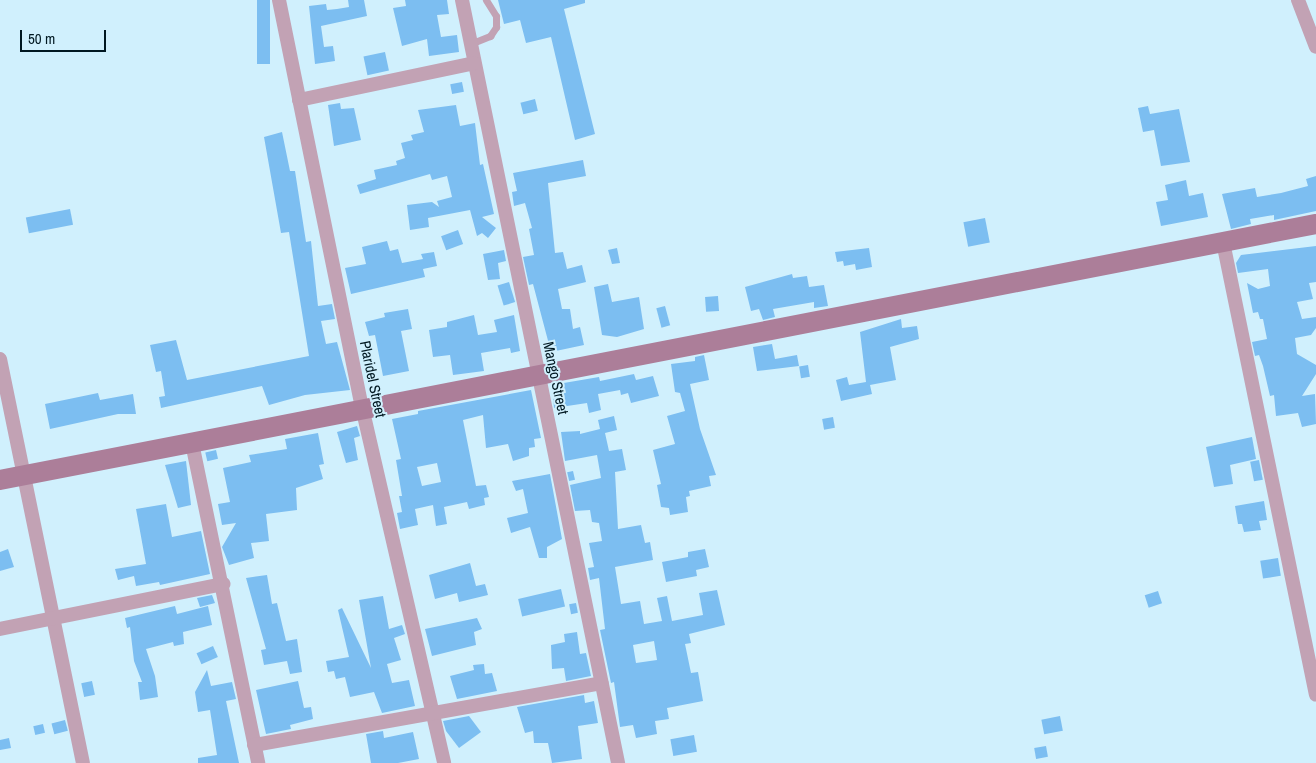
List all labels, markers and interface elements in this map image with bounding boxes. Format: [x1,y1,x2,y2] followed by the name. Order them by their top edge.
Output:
[22,20,109,52] scale bar
[28,28,55,49] text: 50 m
[356,339,390,419] street label: Plaridel Street
[540,340,572,416] street label: Mango Street

